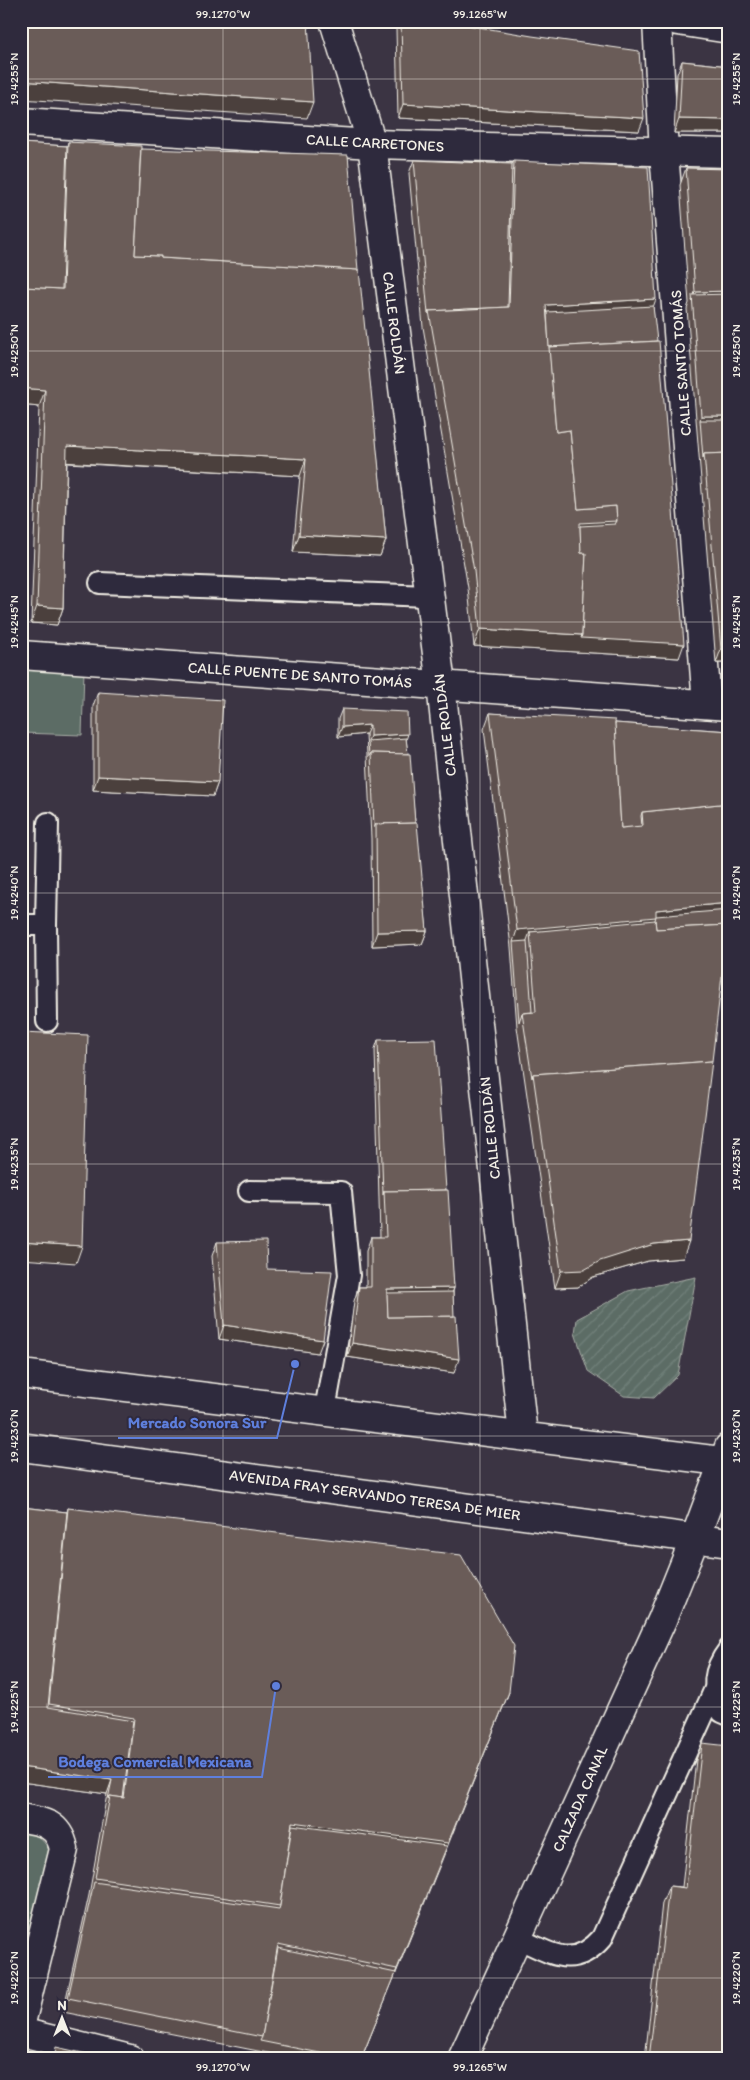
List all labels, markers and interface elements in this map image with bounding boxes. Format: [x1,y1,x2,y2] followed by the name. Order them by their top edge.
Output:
[196,7,250,21] text: 99.1270°W
[453,7,507,21] text: 99.1265°W
[7,53,21,105] text: 19.4255°N
[729,53,743,105] text: 19.4255°N
[305,130,445,156] street label: CALLE CARRETONES
[379,271,409,375] street label: CALLE ROLDÁN
[667,289,695,437] street label: CALLE SANTO TOMÁS
[7,324,21,378] text: 19.4250°N
[729,324,743,378] text: 19.4250°N
[7,595,21,649] text: 19.4245°N
[729,595,743,649] text: 19.4245°N
[187,658,413,692] street label: CALLE PUENTE DE SANTO TOMÁS
[430,673,460,777] street label: CALLE ROLDÁN
[7,866,21,920] text: 19.4240°N
[729,866,743,920] text: 19.4240°N
[476,1076,504,1180] street label: CALLE ROLDÁN
[7,1138,21,1190] text: 19.4235°N
[729,1138,743,1190] text: 19.4235°N
[118,1407,277,1438] callout: Mercado Sonora Sur
[7,1409,21,1463] text: 19.4230°N
[729,1409,743,1463] text: 19.4230°N
[128,1413,267,1432] text: Mercado Sonora Sur
[228,1466,522,1524] street label: AVENIDA FRAY SERVANDO TERESA DE MIER
[7,1681,21,1733] text: 19.4225°N
[729,1681,743,1733] text: 19.4225°N
[549,1743,612,1855] street label: CALZADA CANAL
[48,1746,262,1777] callout: Bodega Comercial Mexicana
[58,1752,252,1772] text: Bodega Comercial Mexicana
[7,1951,21,2005] text: 19.4220°N
[729,1951,743,2005] text: 19.4220°N
[38,1992,88,2042] north arrow
[57,1997,67,2014] text: N
[196,2060,250,2074] text: 99.1270°W
[453,2060,507,2074] text: 99.1265°W

